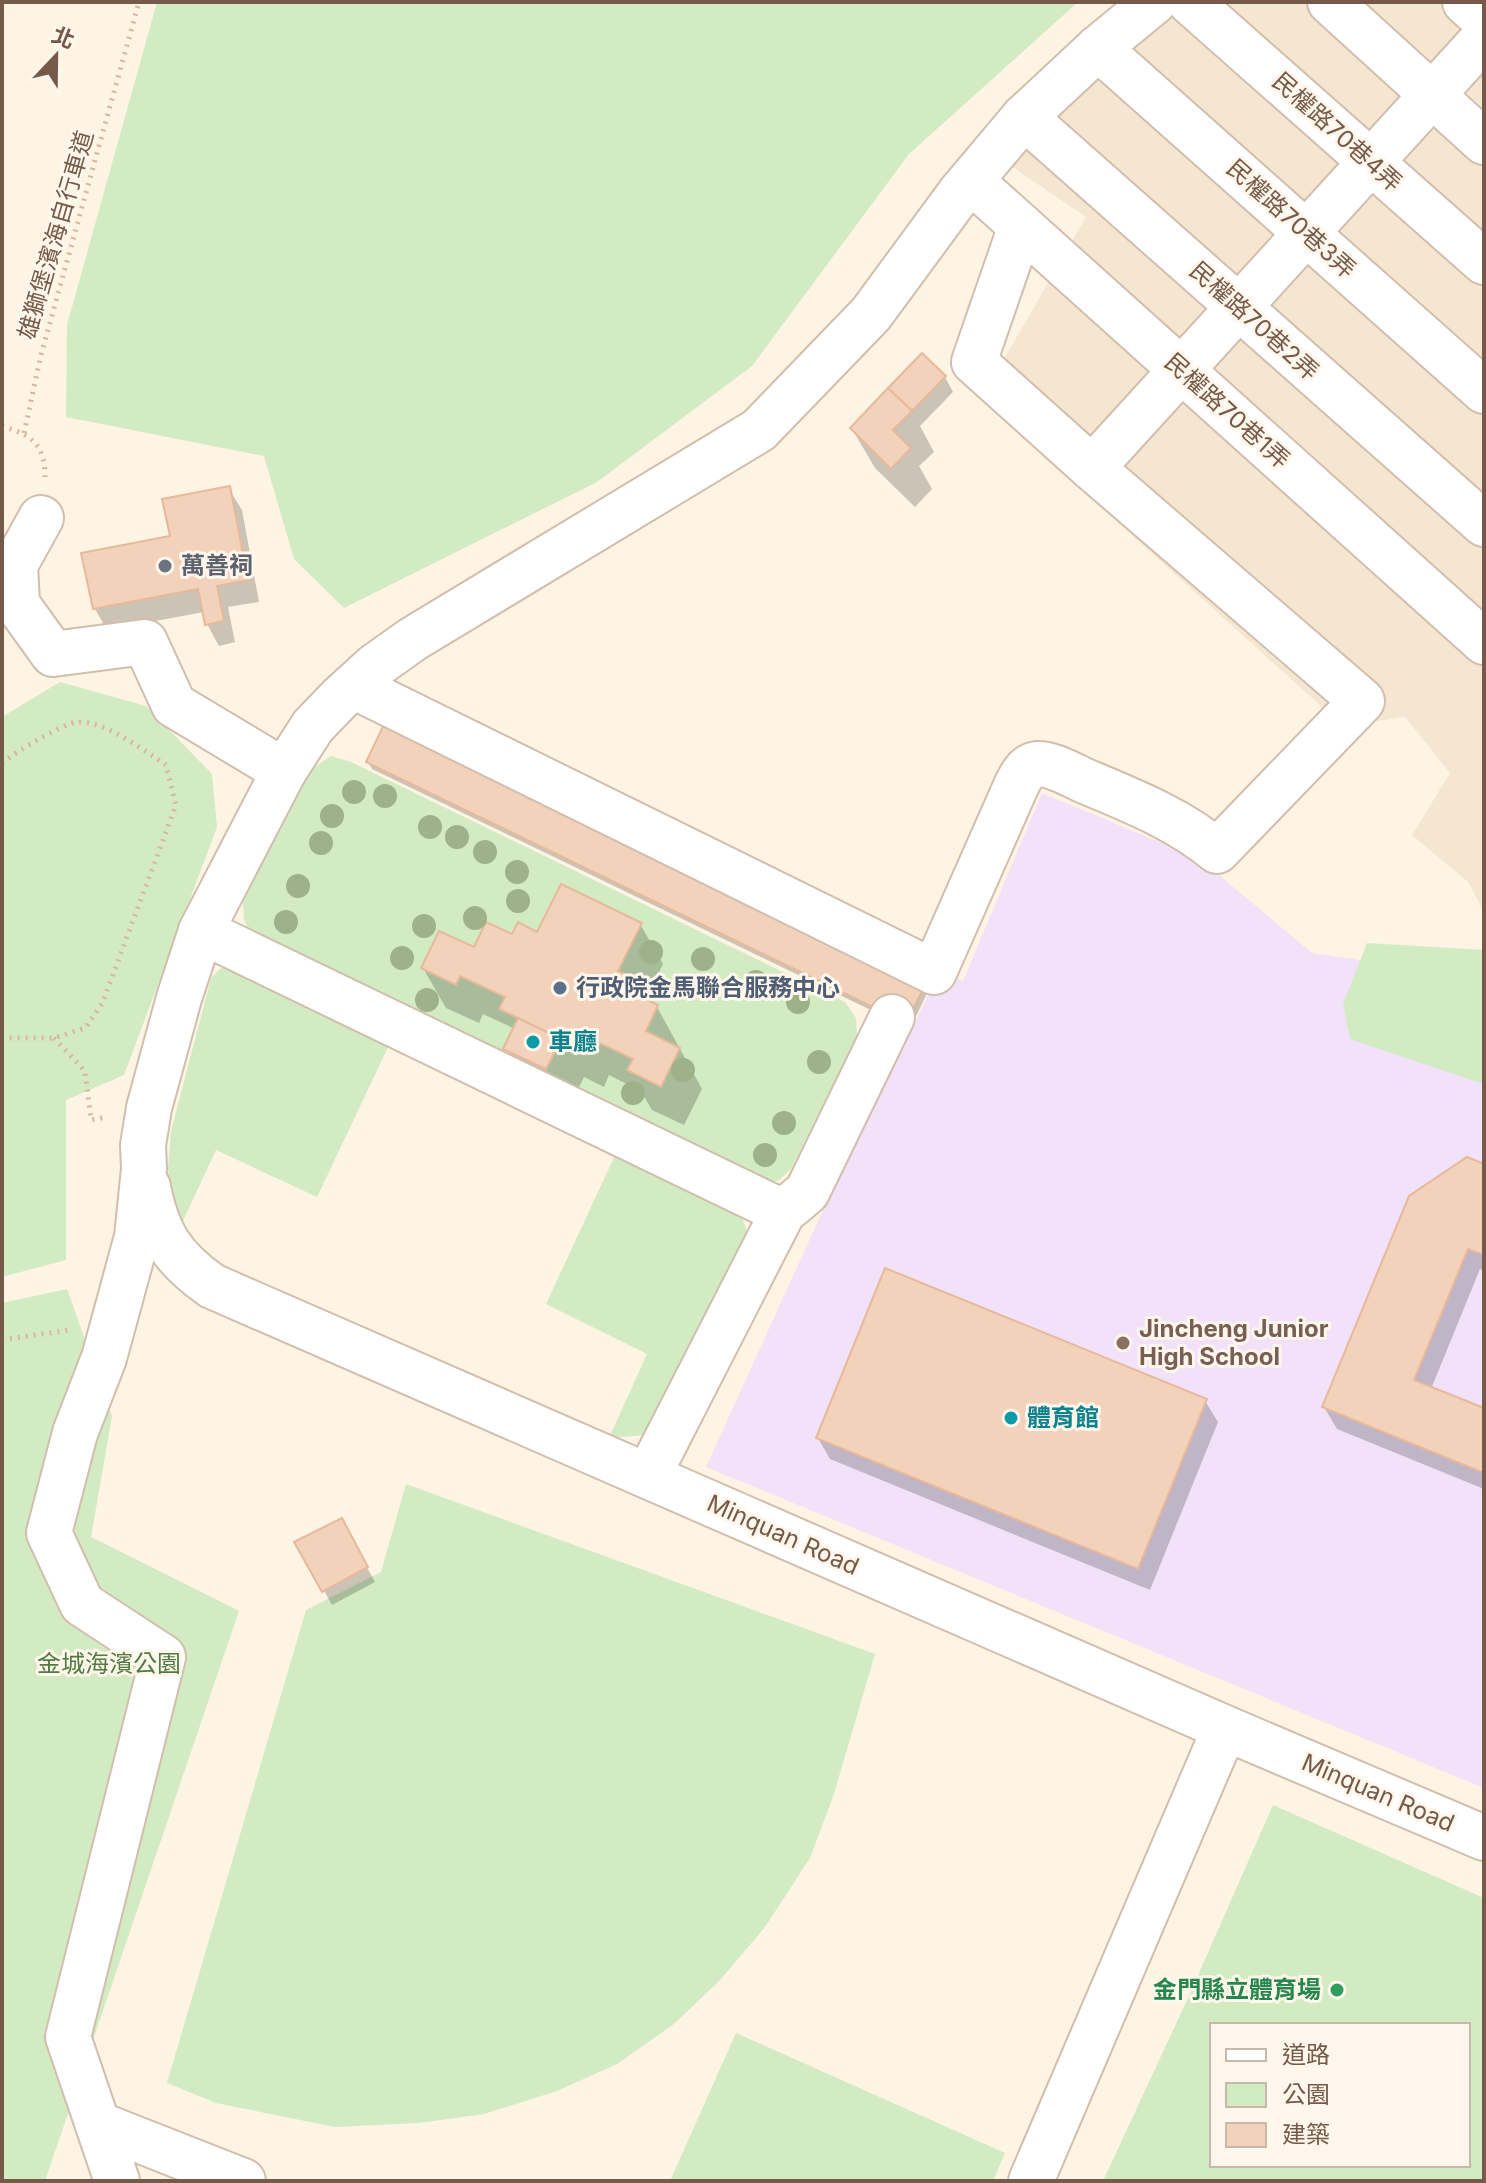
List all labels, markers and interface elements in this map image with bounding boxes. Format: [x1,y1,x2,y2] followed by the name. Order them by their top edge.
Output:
[16,16,96,96] north arrow
[48,21,79,54] text: 北
[1267,66,1408,197] street label: 民權路70巷4弄
[12,127,99,343] street label: 雄獅堡濱海自行車道
[1221,153,1362,284] street label: 民權路70巷3弄
[1184,255,1325,386] street label: 民權路70巷2弄
[1159,347,1296,474] street label: 民權路70巷1弄
[181,551,253,580] place label: 萬善祠
[156,557,174,575] marker: 萬善祠
[576,973,840,1002] place label: 行政院金馬聯合服務中心
[551,979,569,997] marker: 行政院金馬聯合服務中心
[549,1027,597,1056] place label: 車廳
[524,1033,542,1051] marker: 車廳
[1139,1314,1329,1371] place label: Jincheng Junior High School
[1114,1334,1132,1352] marker: Jincheng Junior High School
[1027,1403,1099,1432] place label: 體育館
[1002,1409,1020,1427] marker: 體育館
[703,1488,863,1581] street label: Minquan Road
[37,1649,181,1678] park label: 金城海濱公園
[1298,1747,1459,1838] street label: Minquan Road
[1153,1975,1321,2004] place label: 金門縣立體育場
[1328,1981,1346,1999] marker: 金門縣立體育場
[1210,2023,1470,2167] legend
[1282,2040,1330,2069] text: 道路
[1282,2080,1330,2109] text: 公園
[1282,2120,1330,2149] text: 建築

